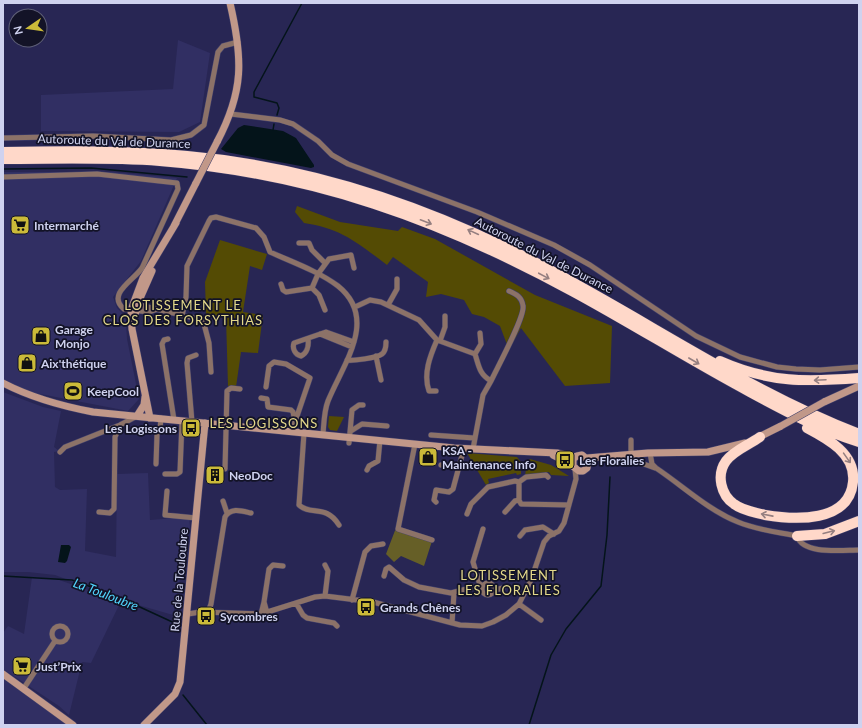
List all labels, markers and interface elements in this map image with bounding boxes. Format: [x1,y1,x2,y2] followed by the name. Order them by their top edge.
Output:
[8,8,48,48] north arrow
[10,25,25,36] text: N
[37,131,191,151] street label: Autoroute du Val de Durance
[9,214,31,236] supermarket icon: Intermarché
[472,214,616,296] street label: Autoroute du Val de Durance
[34,218,99,233] place label: Intermarché
[420,218,432,226] one-way arrow
[467,228,479,235] one-way arrow
[538,273,550,281] one-way arrow
[103,297,263,328] district label: LOTISSEMENT LE CLOS DES FORSYTHIAS
[55,322,94,351] place label: Garage Monjo
[30,325,52,347] shop icon: Garage Monjo
[16,352,38,374] shop icon: Aix'thétique
[40,356,107,371] place label: Aix'thétique
[688,357,700,365] one-way arrow
[814,377,827,384] one-way arrow
[62,380,84,402] sports icon: KeepCool
[87,384,139,399] place label: KeepCool
[210,415,318,431] district label: LES LOGISSONS
[180,417,202,439] bus stop icon: Les Logissons
[105,421,177,436] place label: Les Logissons
[442,443,536,472] place label: KSA - Maintenance Info
[417,446,439,468] shop icon: KSA - Maintenance Info
[554,449,576,471] bus stop icon: Les Floralies
[843,452,851,463] one-way arrow
[579,453,644,468] place label: Les Floralies
[204,464,226,486] building icon: NeoDoc
[229,468,273,483] place label: NeoDoc
[761,511,774,519] one-way arrow
[167,528,191,632] street label: Rue de la Touloubre
[822,528,835,536] one-way arrow
[457,567,561,598] district label: LOTISSEMENT LES FLORALIES
[71,574,141,614] water label: La Touloubre
[355,596,377,618] bus stop icon: Grands Chênes
[380,600,460,615] place label: Grands Chênes
[195,605,217,627] bus stop icon: Sycombres
[220,609,278,624] place label: Sycombres
[11,655,33,677] supermarket icon: Just’Prix
[36,659,82,674] place label: Just’Prix

